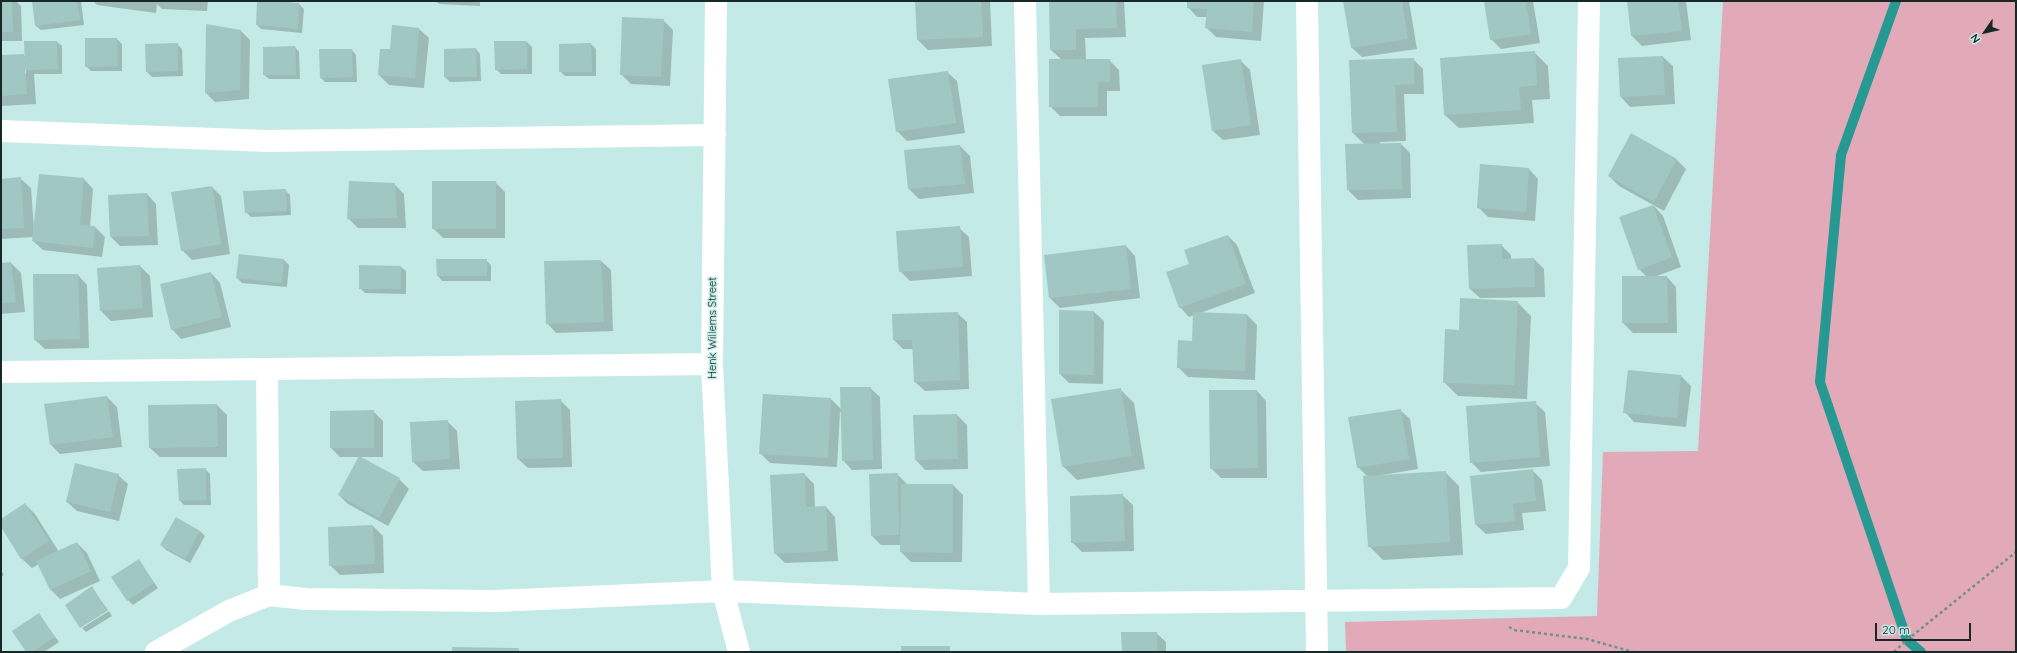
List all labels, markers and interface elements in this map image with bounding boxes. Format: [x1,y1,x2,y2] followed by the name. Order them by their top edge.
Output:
[1965,12,2005,52] north arrow
[1967,31,1983,46] text: N
[706,277,720,379] street label: Henk Willems Street
[1877,615,1973,641] scale bar
[1882,622,1910,637] text: 20 m

